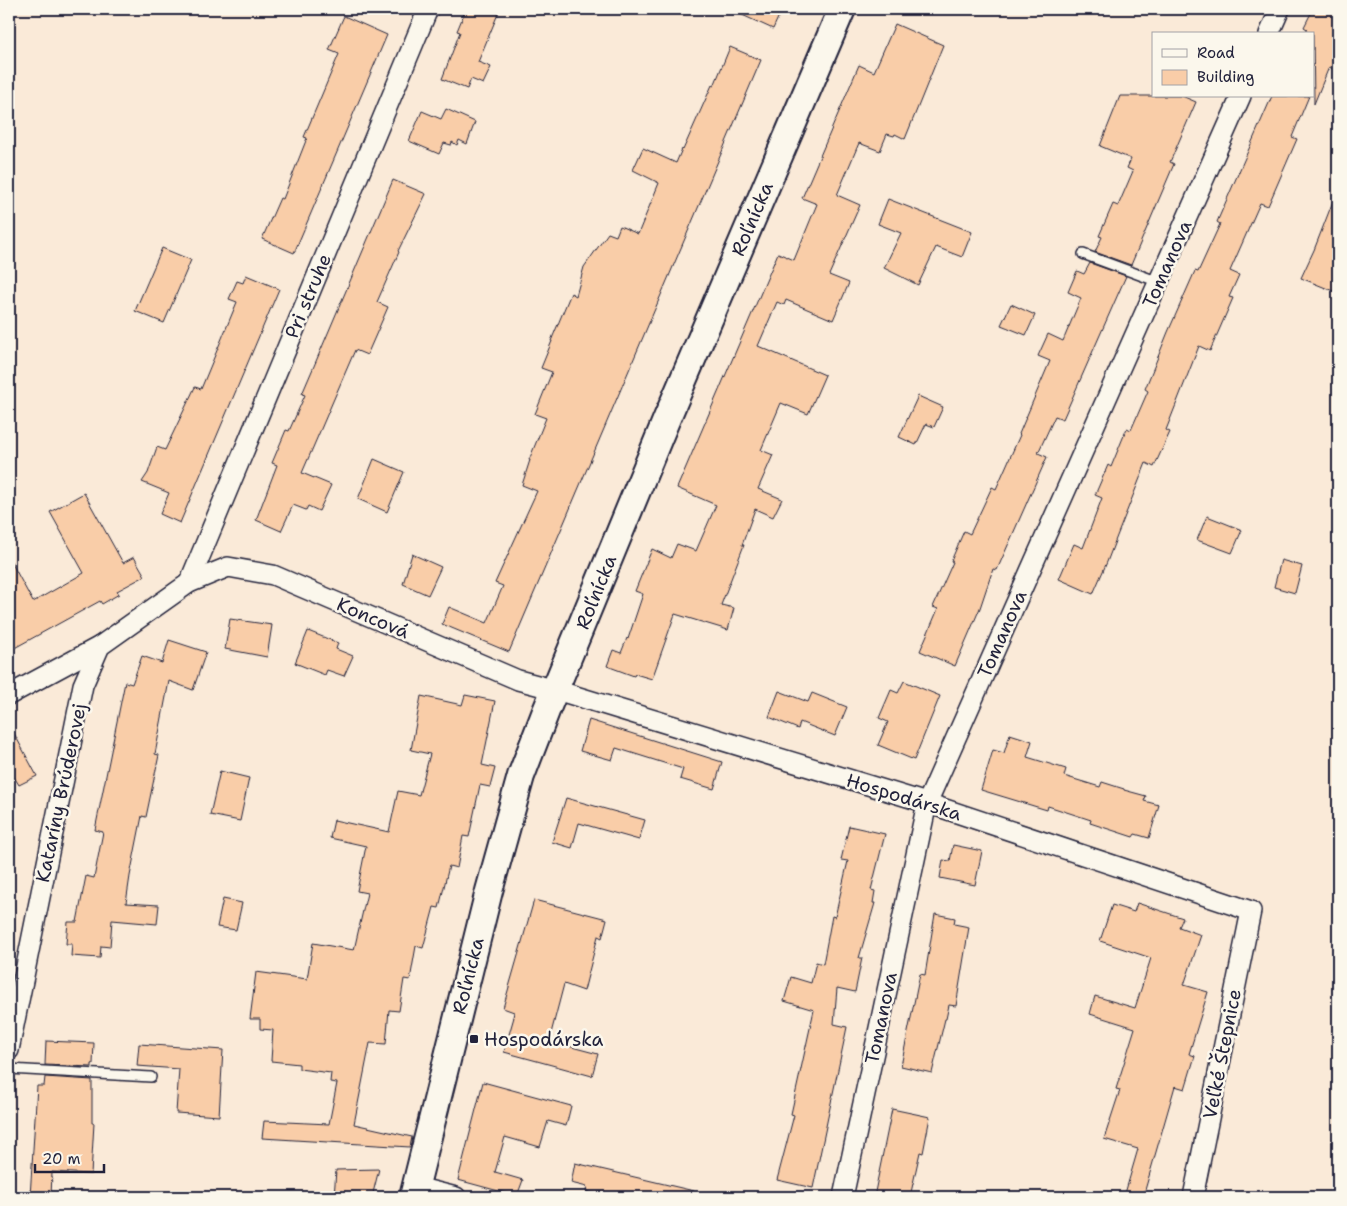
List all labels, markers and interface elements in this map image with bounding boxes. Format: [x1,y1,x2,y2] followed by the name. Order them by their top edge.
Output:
[1152,32,1314,98] legend
[1197,43,1235,63] text: Road
[1197,67,1254,87] text: Building
[725,178,779,260] street label: Roľnícka
[1137,216,1198,312] street label: Tomanova
[279,250,337,342] street label: Pri struhe
[570,551,622,633] street label: Roľnícka
[972,586,1033,682] street label: Tomanova
[333,592,413,645] street label: Koncová
[30,701,92,885] street label: Kataríny Brúderovej
[843,768,965,826] street label: Hospodárska
[446,935,490,1017] street label: Roľnícka
[859,969,903,1066] street label: Tomanova
[1196,987,1247,1121] street label: Veľké Štepnice
[484,1027,604,1052] place label: Hospodárska
[468,1033,480,1045] marker: Hospodárska
[35,1141,104,1173] scale bar
[42,1149,81,1169] text: 20 m

